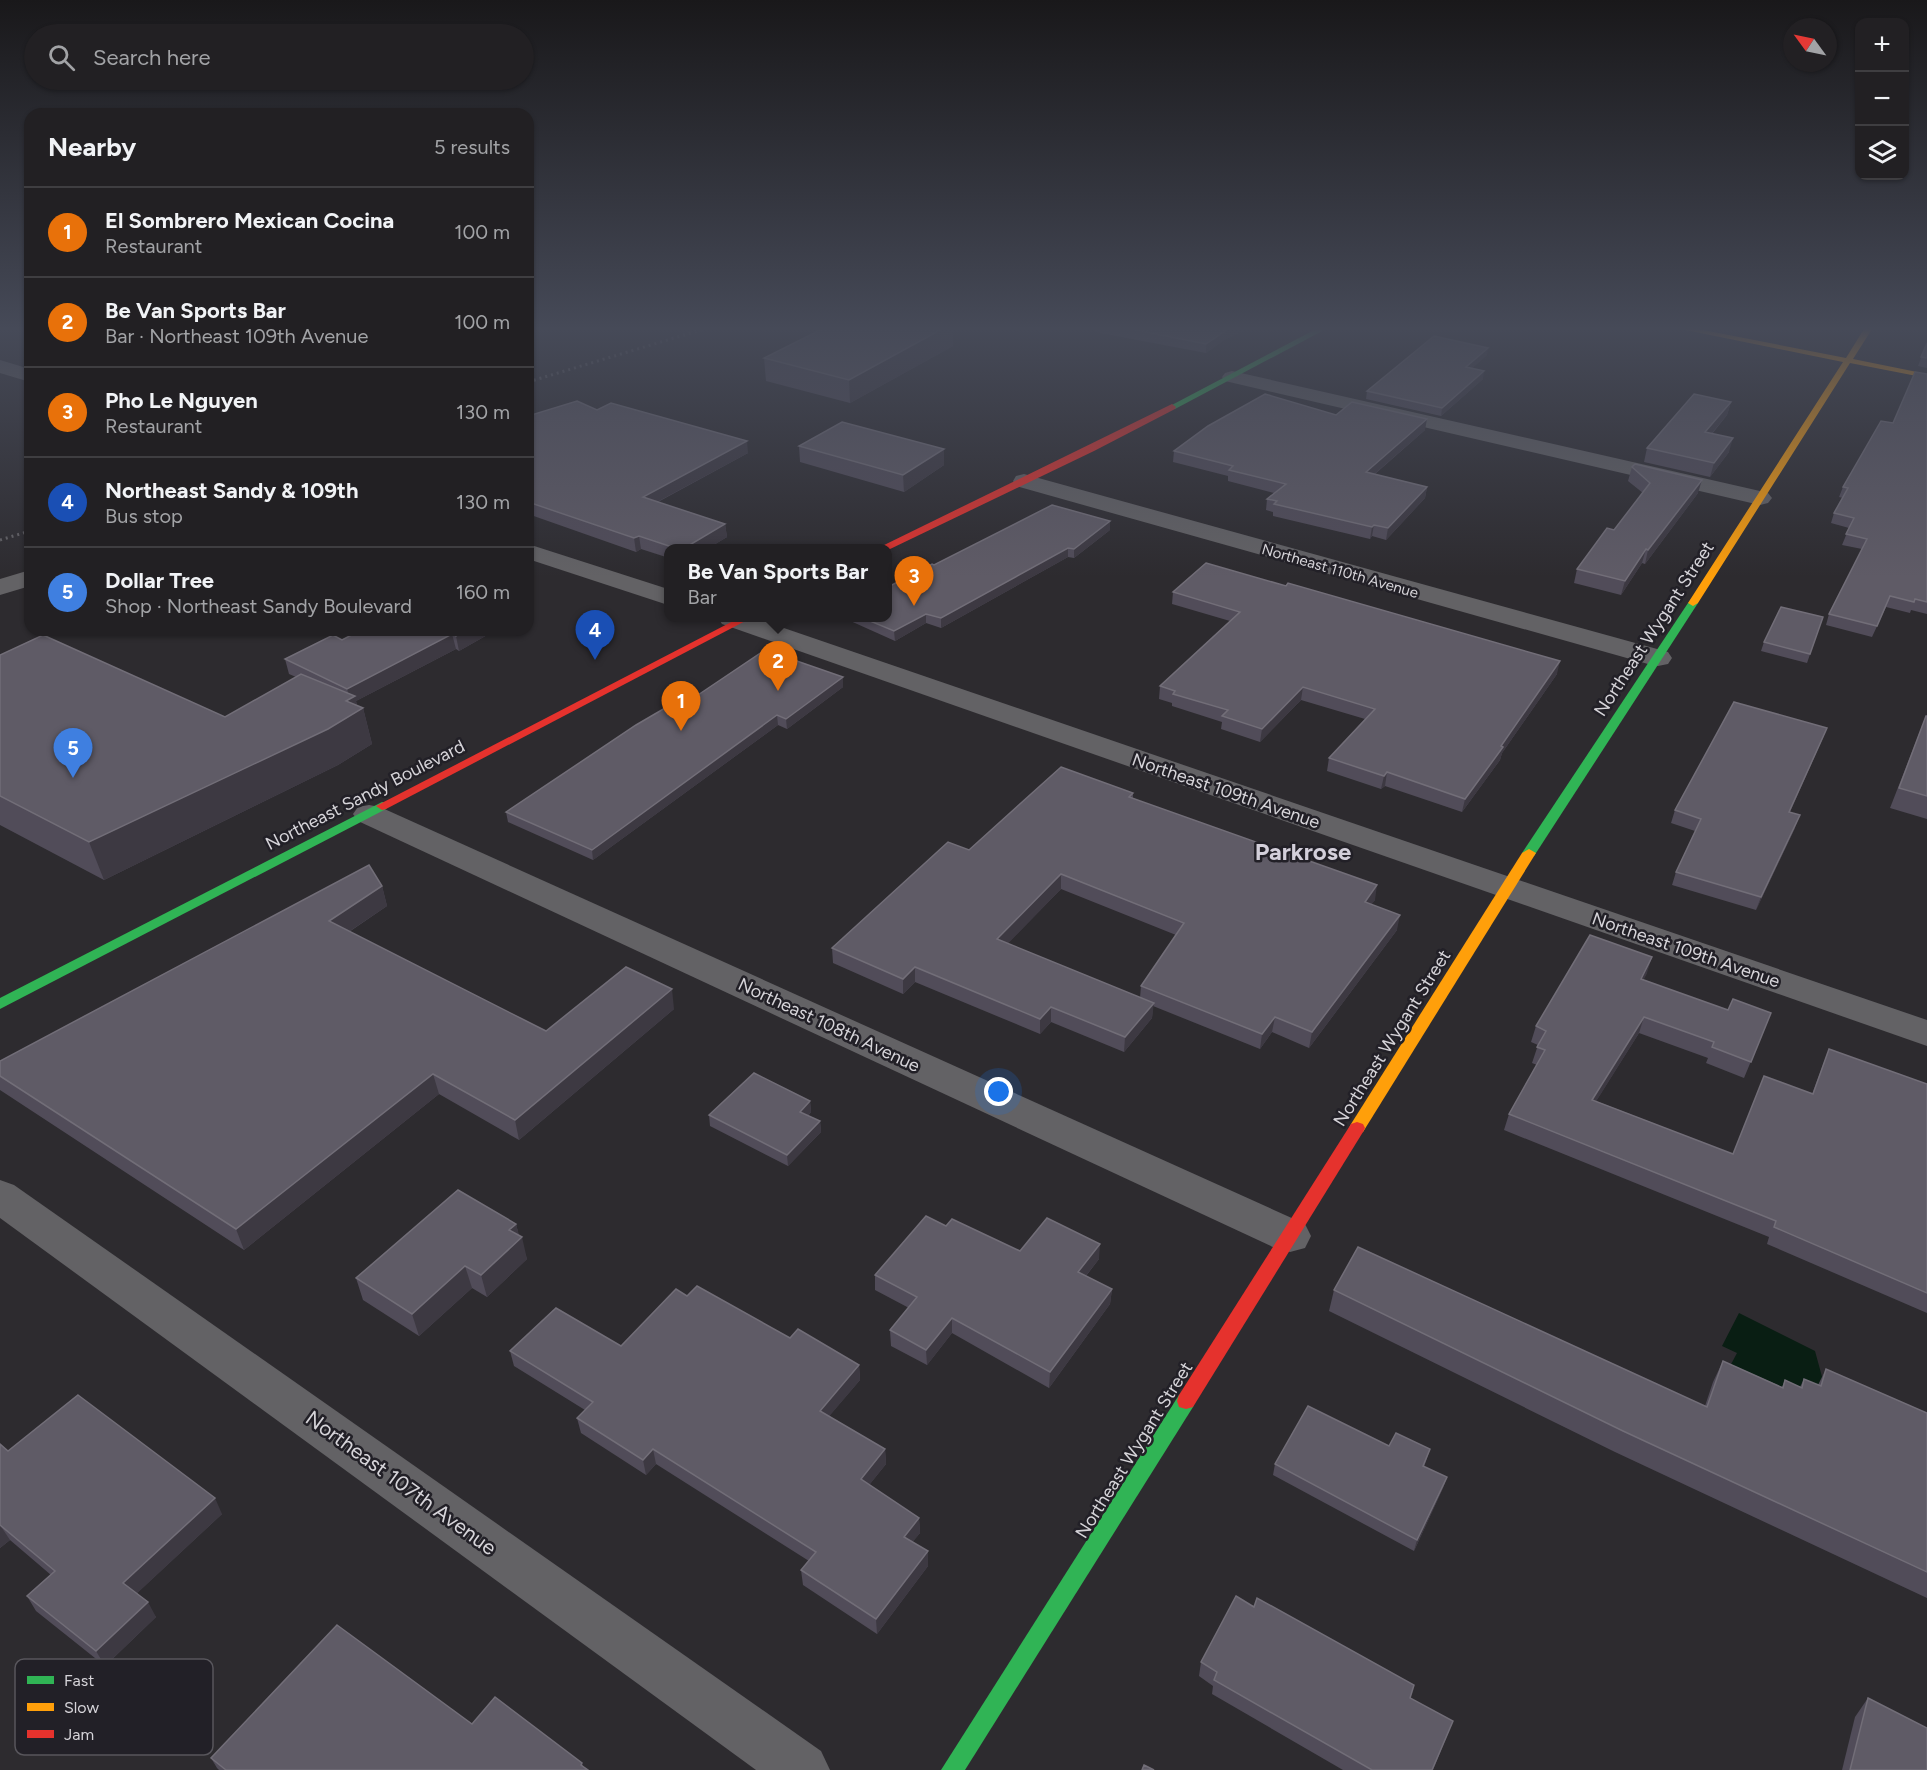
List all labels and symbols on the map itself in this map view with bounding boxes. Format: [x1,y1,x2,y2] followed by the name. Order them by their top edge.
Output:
[1783,18,1837,72] north arrow
[1589,537,1719,721] street label: Northeast Wygant Street
[1260,540,1420,602] street label: Northeast 110th Avenue
[894,556,934,606] pin: 3
[576,610,614,660] pin: 4
[758,642,798,691] pin: 2
[662,682,700,731] pin: 1
[54,728,92,778] pin: 5
[262,735,468,855] street label: Northeast Sandy Boulevard
[1129,748,1323,834] street label: Northeast 109th Avenue
[1255,837,1351,866] district label: Parkrose
[1589,907,1783,993] street label: Northeast 109th Avenue
[1329,946,1455,1130] street label: Northeast Wygant Street
[735,973,924,1077] street label: Northeast 108th Avenue
[984,1077,1013,1106] your location
[1071,1358,1197,1542] street label: Northeast Wygant Street
[301,1405,501,1560] street label: Northeast 107th Avenue
[15,1659,213,1755] legend
[64,1671,94,1690] text: Fast
[64,1698,99,1717] text: Slow
[64,1725,94,1744] text: Jam

